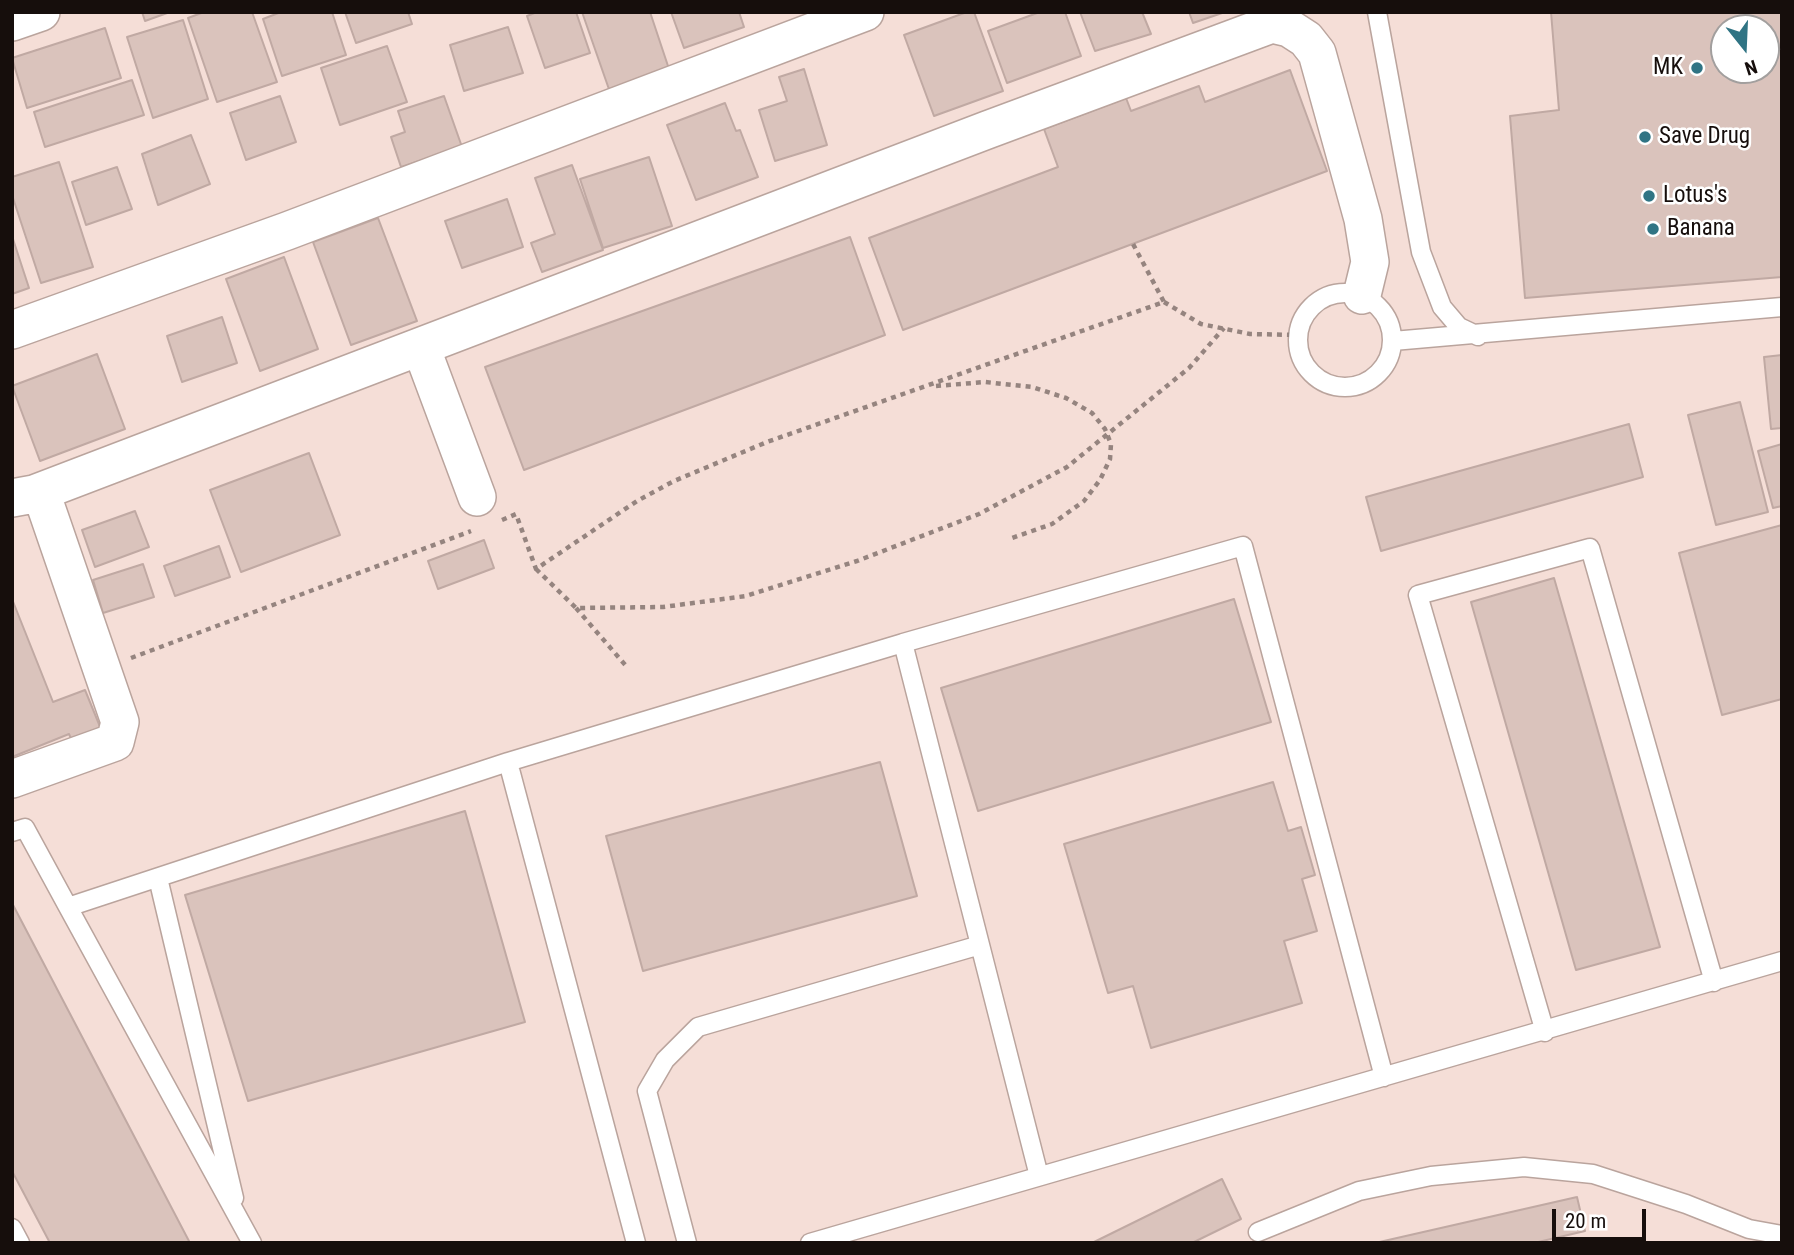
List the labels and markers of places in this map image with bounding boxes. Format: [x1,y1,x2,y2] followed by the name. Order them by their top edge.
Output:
[1653,54,1683,82] place label: MK
[1689,60,1705,76] marker: MK
[1659,123,1750,151] place label: Save Drug
[1637,129,1653,145] marker: Save Drug
[1663,182,1728,210] place label: Lotus's
[1641,188,1657,204] marker: Lotus's
[1667,215,1735,243] place label: Banana
[1645,221,1661,237] marker: Banana

